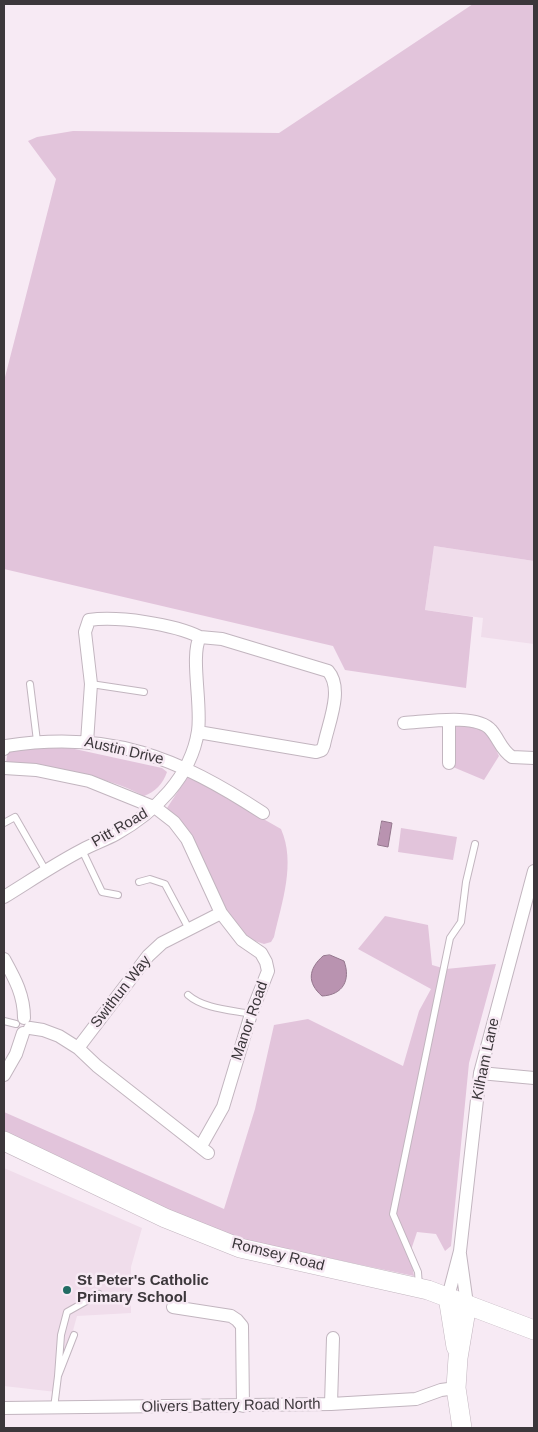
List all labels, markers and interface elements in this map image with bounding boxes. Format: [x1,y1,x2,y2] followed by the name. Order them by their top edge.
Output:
[83,733,165,769] street label: Austin Drive
[89,805,151,851] street label: Pitt Road
[87,952,155,1032] street label: Swithun Way
[228,979,272,1063] street label: Manor Road
[469,1016,503,1102] street label: Kilham Lane
[230,1235,326,1275] street label: Romsey Road
[77,1272,209,1307] place label: St Peter's Catholic Primary School
[61,1284,73,1296] marker: St Peter's Catholic Primary School
[141,1395,321,1417] street label: Olivers Battery Road North

